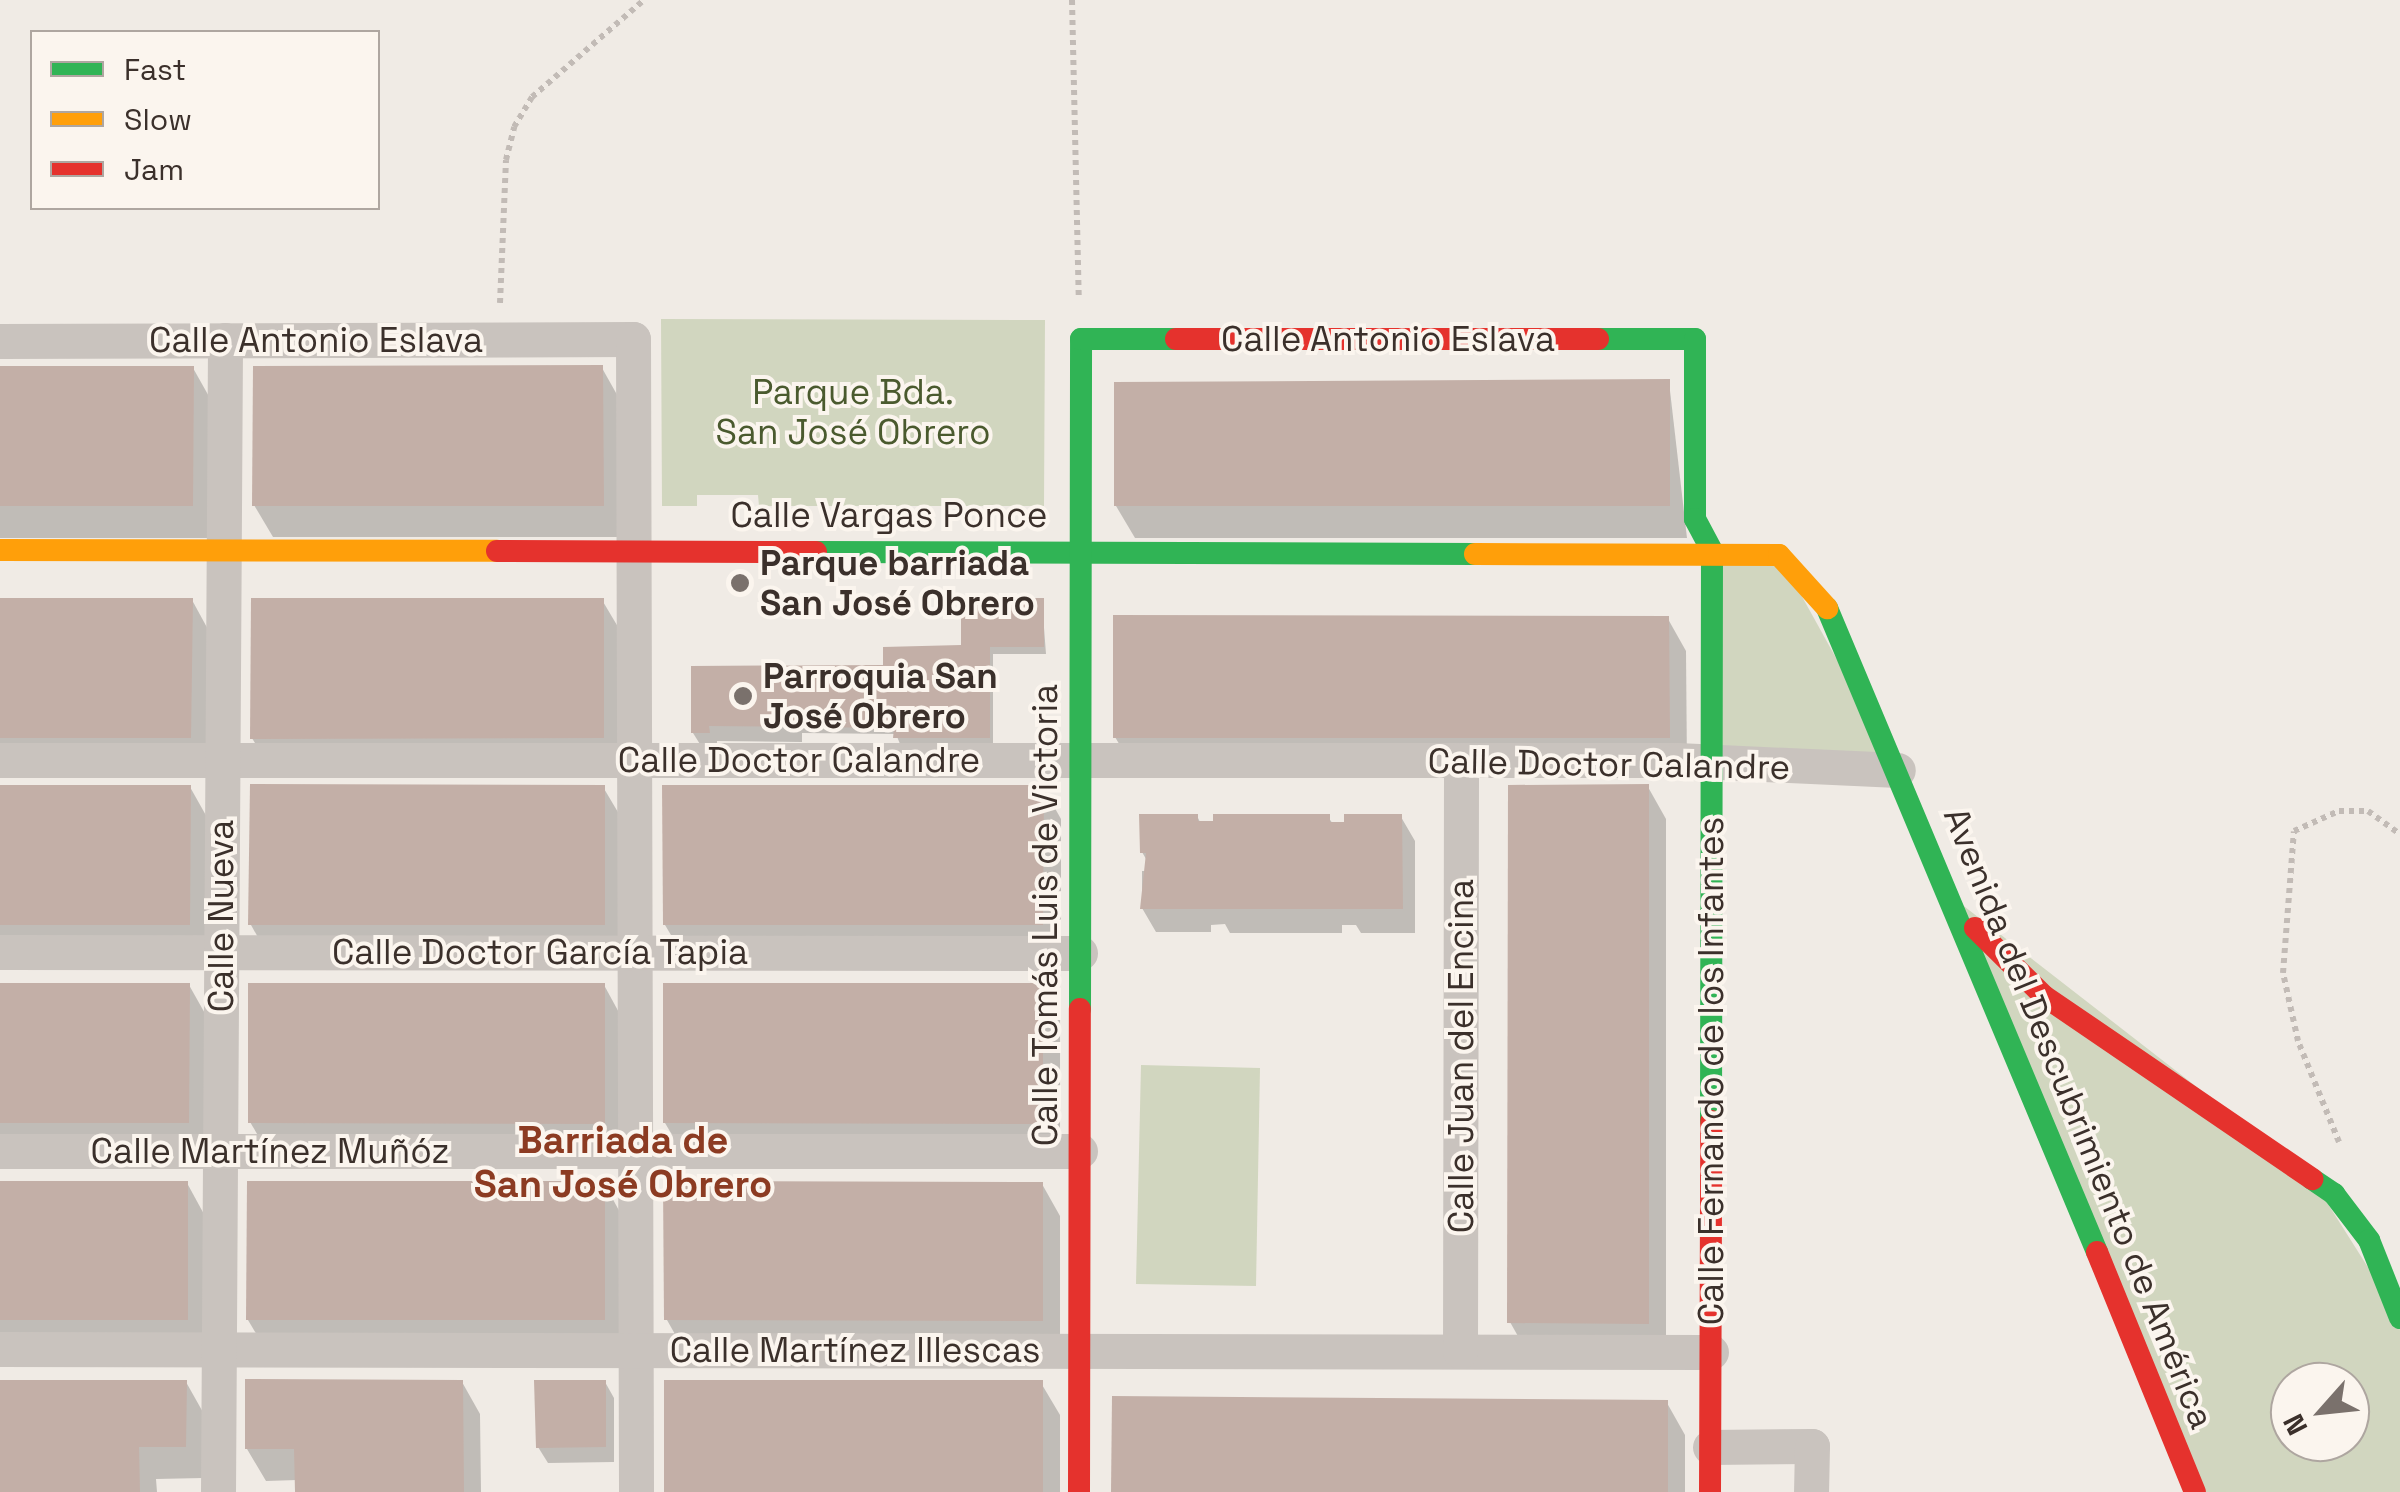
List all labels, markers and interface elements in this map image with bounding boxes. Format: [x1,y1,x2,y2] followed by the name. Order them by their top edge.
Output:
[30,30,380,210] legend
[124,50,186,89] text: Fast
[124,100,192,139] text: Slow
[124,150,184,189] text: Jam
[1221,318,1555,360] street label: Calle Antonio Eslava
[149,319,483,361] street label: Calle Antonio Eslava
[715,371,991,453] park label: Parque Bda. San José Obrero
[730,494,1048,536] street label: Calle Vargas Ponce
[760,542,1035,624] place label: Parque barriada San José Obrero
[729,572,751,594] marker: Parque barriada San José Obrero
[763,655,998,737] place label: Parroquia San José Obrero
[1024,683,1066,1147] street label: Calle Tomás Luis de Victoria
[732,685,754,707] marker: Parroquia San José Obrero
[618,739,980,781] street label: Calle Doctor Calandre
[1427,740,1791,788] street label: Calle Doctor Calandre
[1935,801,2223,1435] street label: Avenida del Descubrimiento de América
[1690,817,1732,1325] street label: Calle Fernando de los Infantes
[200,820,242,1012] street label: Calle Nueva
[1440,879,1482,1233] street label: Calle Juan del Encina
[331,931,749,973] street label: Calle Doctor García Tapia
[474,1118,772,1208] district label: Barriada de San José Obrero
[91,1130,449,1172] street label: Calle Martínez Muñóz
[670,1329,1040,1371] street label: Calle Martínez Illescas
[2270,1362,2370,1462] north arrow
[2275,1408,2315,1441] text: N

